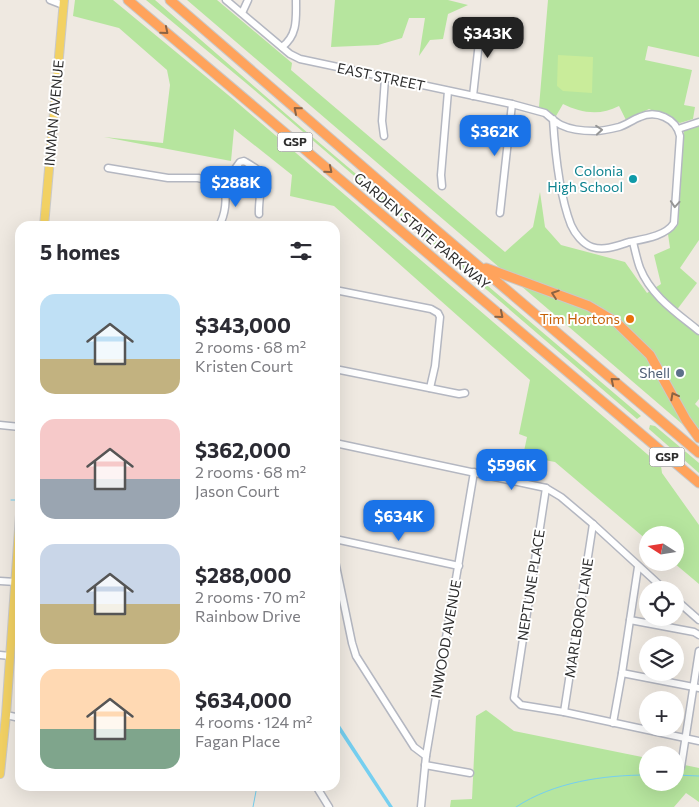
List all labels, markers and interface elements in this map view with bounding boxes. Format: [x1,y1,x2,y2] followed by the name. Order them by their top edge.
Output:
[453,17,523,59] pin: $343K
[464,23,512,42] text: $343K
[160,26,169,35] one-way arrow
[40,59,67,167] street label: INMAN AVENUE
[335,59,427,94] street label: EAST STREET
[294,107,303,115] one-way arrow
[460,114,530,157] pin: $362K
[471,121,519,140] text: $362K
[596,125,604,136] one-way arrow
[278,132,312,152] road number: GSP
[547,162,623,195] place label: Colonia High School
[324,165,333,174] one-way arrow
[201,166,271,208] pin: $288K
[351,169,494,293] street label: GARDEN STATE PARKWAY
[211,172,261,191] text: $288K
[627,173,639,185] marker: Colonia High School
[670,200,681,208] one-way arrow
[287,237,315,265] icon: filters
[40,239,120,264] text: 5 homes
[551,290,560,300] one-way arrow
[494,309,503,318] one-way arrow
[540,310,620,327] place label: Tim Hortons
[195,312,291,337] text: $343,000
[624,313,636,325] marker: Tim Hortons
[80,314,140,374] icon: home
[195,337,306,356] text: 2 rooms · 68 m²
[195,356,293,375] text: Kristen Court
[639,364,670,381] place label: Shell
[674,367,686,379] marker: Shell
[611,378,620,387] one-way arrow
[670,393,680,402] one-way arrow
[195,437,291,462] text: $362,000
[80,439,140,499] icon: home
[477,448,547,491] pin: $596K
[650,448,684,467] road number: GSP
[487,455,537,474] text: $596K
[195,462,306,481] text: 2 rooms · 68 m²
[195,481,280,500] text: Jason Court
[364,500,434,542] pin: $634K
[374,506,424,525] text: $634K
[639,526,684,571] north arrow
[639,526,684,791] map controls
[513,528,548,642] street label: NEPTUNE PLACE
[561,557,596,679] street label: MARLBORO LANE
[195,562,291,587] text: $288,000
[80,564,140,624] icon: home
[427,578,464,699] street label: INWOOD AVENUE
[639,581,684,626] button: locate
[195,587,306,606] text: 2 rooms · 70 m²
[195,606,301,625] text: Rainbow Drive
[639,636,684,681] button: layers
[195,687,292,712] text: $634,000
[80,689,140,749] icon: home
[639,691,684,736] button: +
[195,712,313,731] text: 4 rooms · 124 m²
[195,731,280,750] text: Fagan Place
[639,746,684,791] button: −

